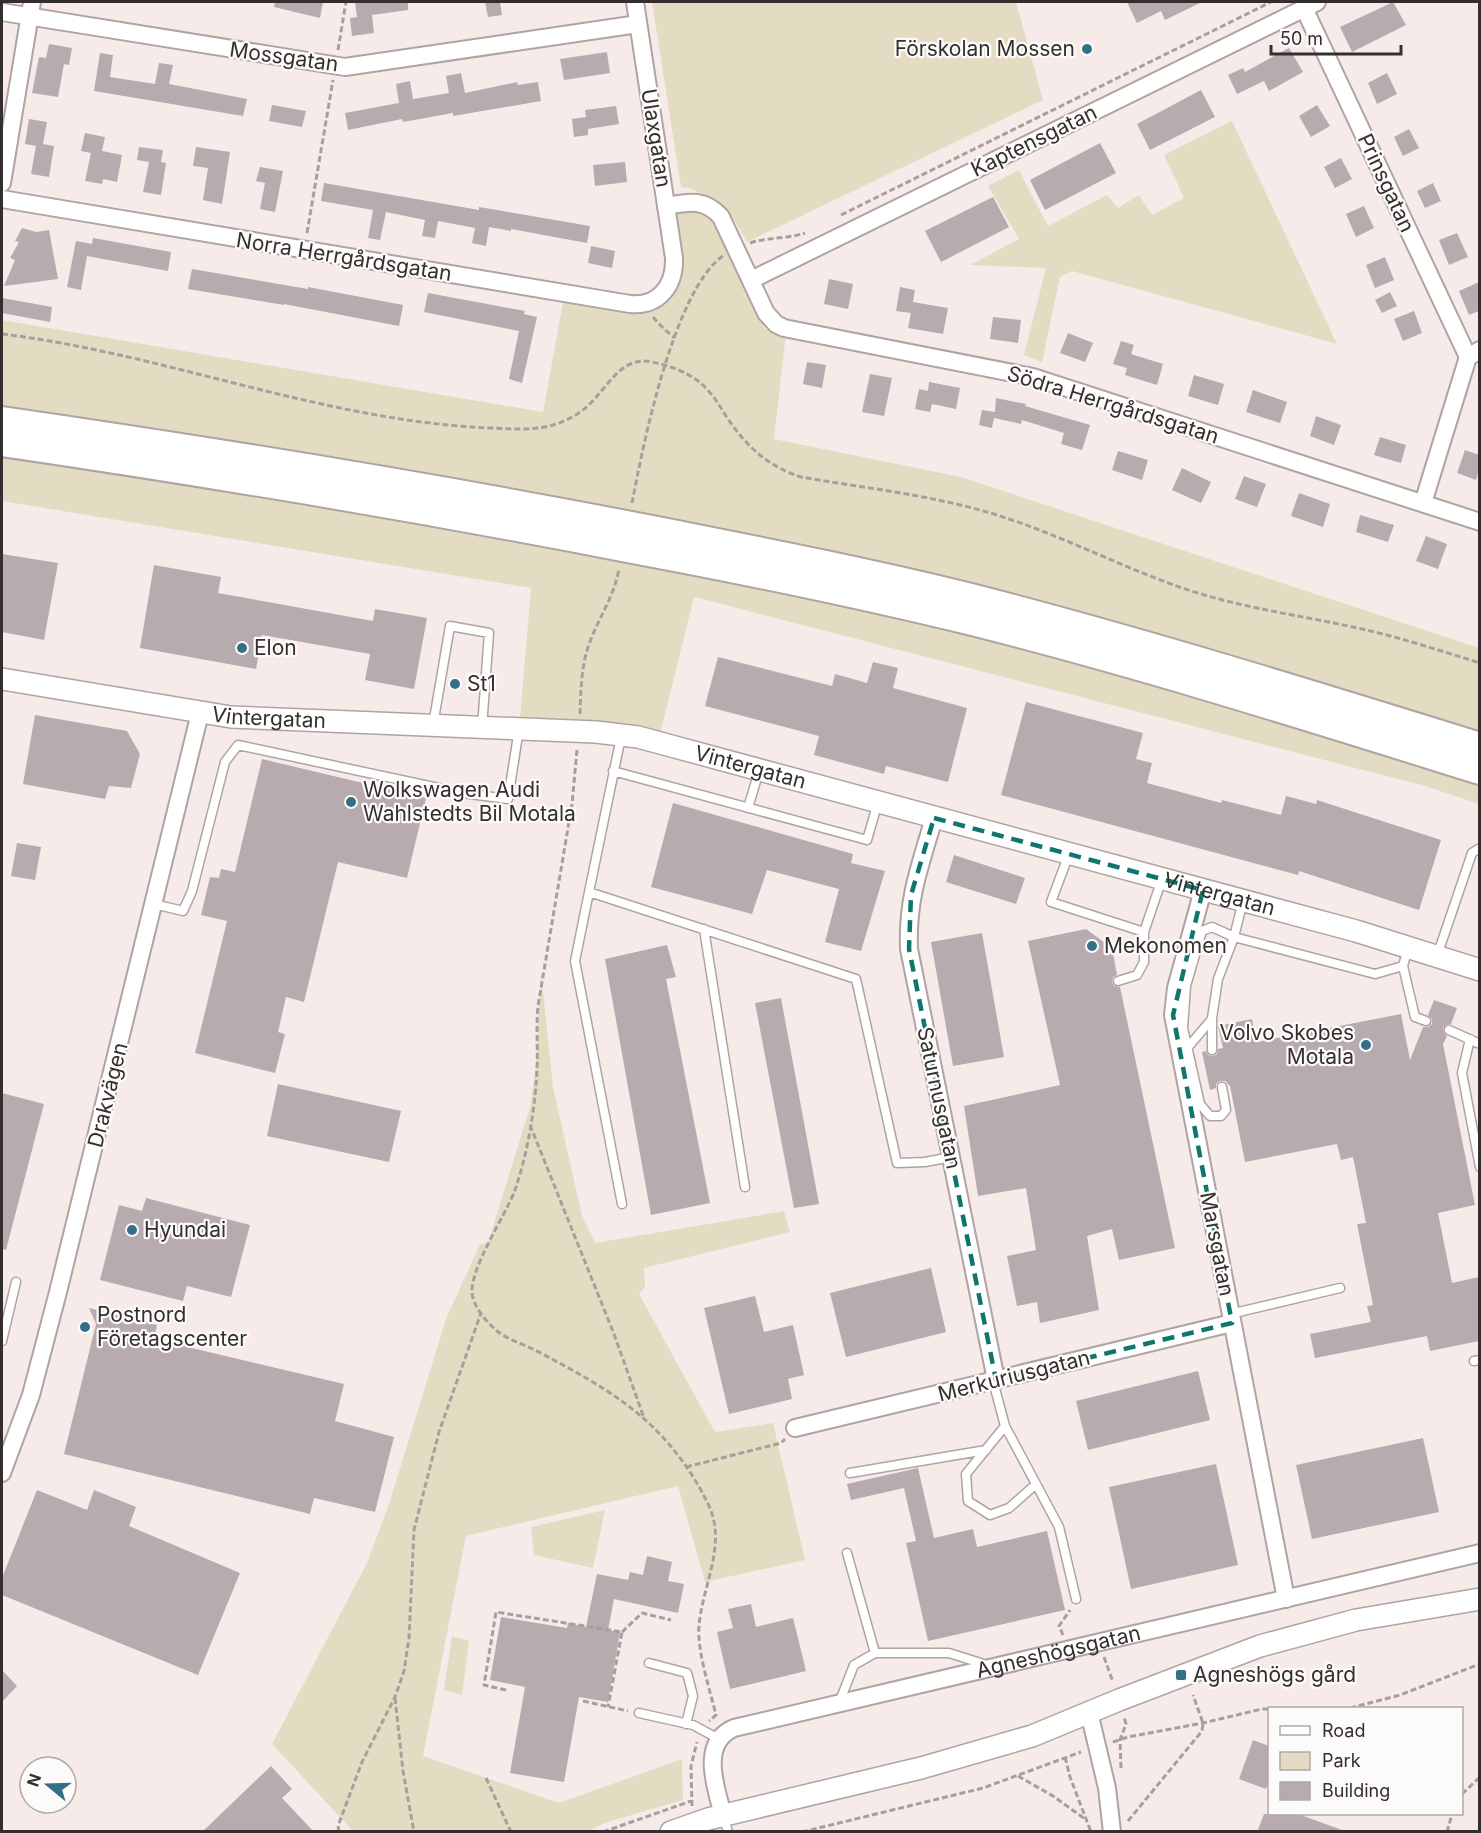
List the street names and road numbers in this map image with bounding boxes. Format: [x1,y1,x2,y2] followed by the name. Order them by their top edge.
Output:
[228,37,340,77] street label: Mossgatan
[636,87,677,189] street label: Ulaxgatan
[967,99,1101,182] street label: Kaptensgatan
[1353,129,1420,236] street label: Prinsgatan
[235,227,454,286] street label: Norra Herrgårdsgatan
[1004,360,1222,449] street label: Södra Herrgårdsgatan
[210,701,327,733] street label: Vintergatan
[692,740,809,794] street label: Vintergatan
[1161,867,1278,921] street label: Vintergatan
[912,1025,967,1171] street label: Saturnusgatan
[82,1040,133,1150] street label: Drakvägen
[1195,1190,1240,1298] street label: Marsgatan
[935,1345,1093,1407] street label: Merkuriusgatan
[974,1620,1143,1683] street label: Agneshögsgatan

